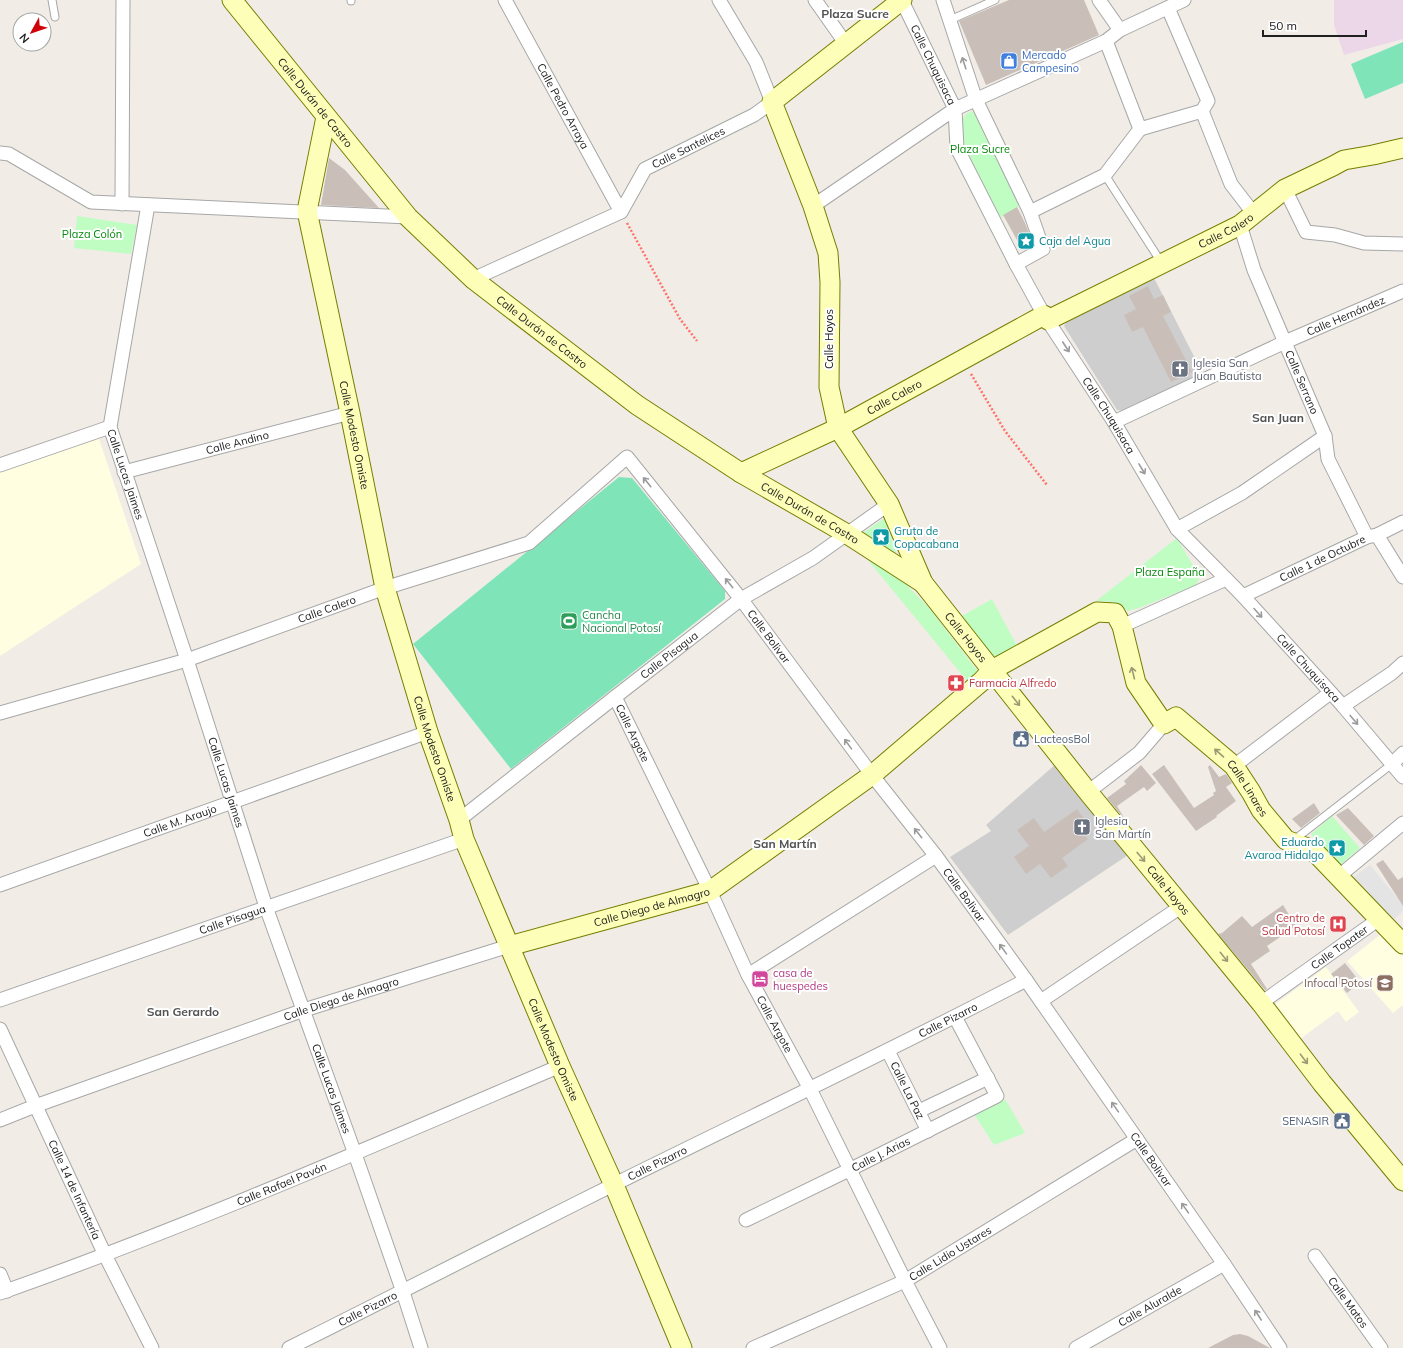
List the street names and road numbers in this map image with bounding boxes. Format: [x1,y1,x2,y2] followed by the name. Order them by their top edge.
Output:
[908,22,959,107] street label: Calle Chuquisaca
[275,55,356,150] street label: Calle Durán de Castro
[534,61,592,151] street label: Calle Pedro Arraya
[649,124,727,172] street label: Calle Santelices
[1196,210,1256,252] street label: Calle Calero
[493,292,590,371] street label: Calle Durán de Castro
[1304,292,1388,339] street label: Calle Hernández
[822,309,836,369] street label: Calle Hoyos
[1282,348,1322,416] street label: Calle Serrano
[1079,374,1138,456] street label: Calle Chuquisaca
[864,376,924,418] street label: Calle Calero
[336,379,372,491] street label: Calle Modesto Omiste
[104,427,147,521] street label: Calle Lucas Jaimes
[204,428,270,457] street label: Calle Andino
[758,479,862,547] street label: Calle Durán de Castro
[1277,532,1368,585] street label: Calle 1 de Octubre
[296,592,358,626] street label: Calle Calero
[744,607,793,666] street label: Calle Bolivar
[942,609,990,665] street label: Calle Hoyos
[637,628,701,682] street label: Calle Pisagua
[1274,631,1343,705] street label: Calle Chuquisaca
[411,694,459,803] street label: Calle Modesto Omiste
[613,702,653,764] street label: Calle Argote
[205,735,247,829] street label: Calle Lucas Jaimes
[1224,756,1271,820] street label: Calle Linares
[141,801,218,840] street label: Calle M. Araujo
[1144,862,1193,918] street label: Calle Hoyos
[940,865,988,925] street label: Calle Bolivar
[592,884,711,930] street label: Calle Diego de Almagro
[197,901,268,937] street label: Calle Pisagua
[1308,922,1371,973] street label: Calle Topater
[282,974,400,1024] street label: Calle Diego de Almagro
[754,993,796,1055] street label: Calle Argote
[525,996,582,1103] street label: Calle Modesto Omiste
[916,999,980,1041] street label: Calle Pizarro
[309,1042,354,1136] street label: Calle Lucas Jaimes
[887,1059,928,1122] street label: Calle La Paz
[1127,1129,1175,1189] street label: Calle Bolivar
[849,1134,912,1175] street label: Calle J. Arias
[45,1137,104,1242] street label: Calle 14 de Infantería
[625,1143,689,1184] street label: Calle Pizarro
[235,1159,329,1209] street label: Calle Rafael Pavón
[906,1223,994,1284] street label: Calle Lidio Ustares
[1325,1274,1371,1331] street label: Calle Matos
[1116,1282,1184,1330] street label: Calle Aluralde
[336,1288,400,1329] street label: Calle Pizarro

